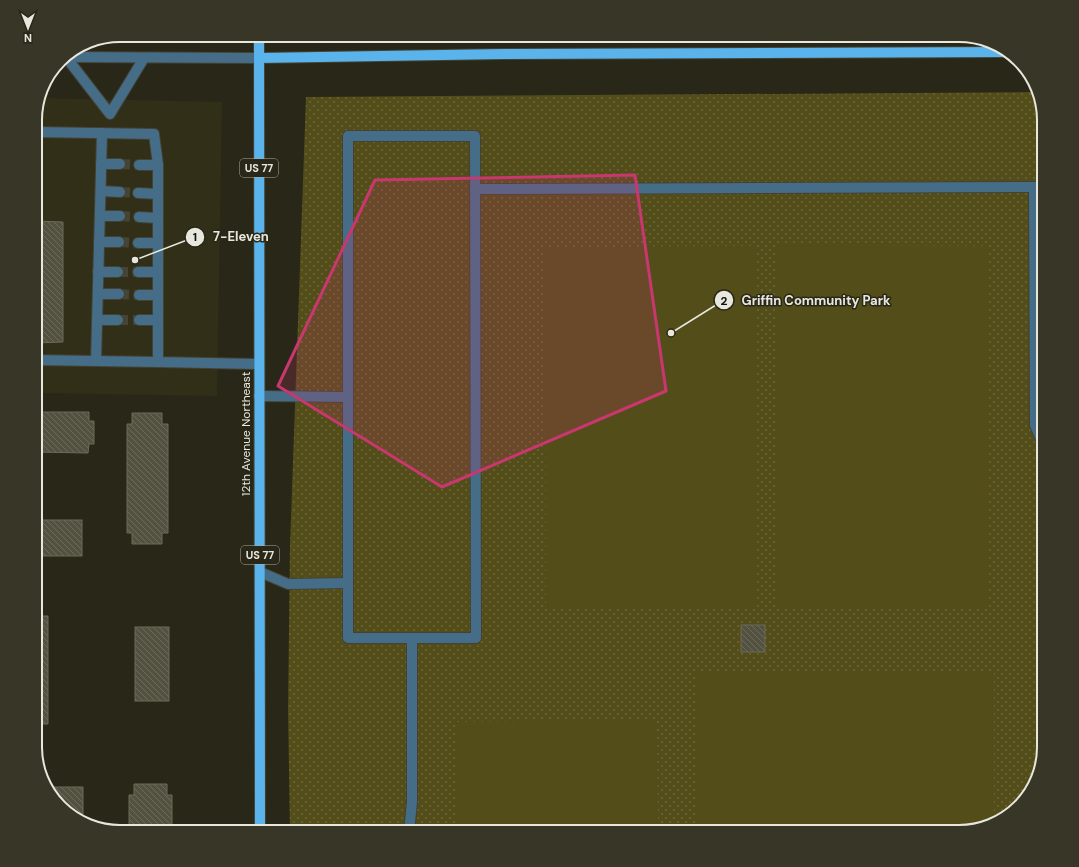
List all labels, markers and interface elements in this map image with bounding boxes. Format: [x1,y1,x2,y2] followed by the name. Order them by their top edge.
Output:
[8,8,48,48] north arrow
[24,31,32,45] text: N
[240,159,278,177] road number: US 77
[185,224,277,249] callout: 7-Eleven
[213,228,269,245] text: 7-Eleven
[193,229,197,245] text: 1
[714,288,899,313] callout: Griffin Community Park
[742,292,891,309] text: Griffin Community Park
[721,293,728,309] text: 2
[238,371,254,496] street label: 12th Avenue Northeast
[241,546,279,564] road number: US 77

